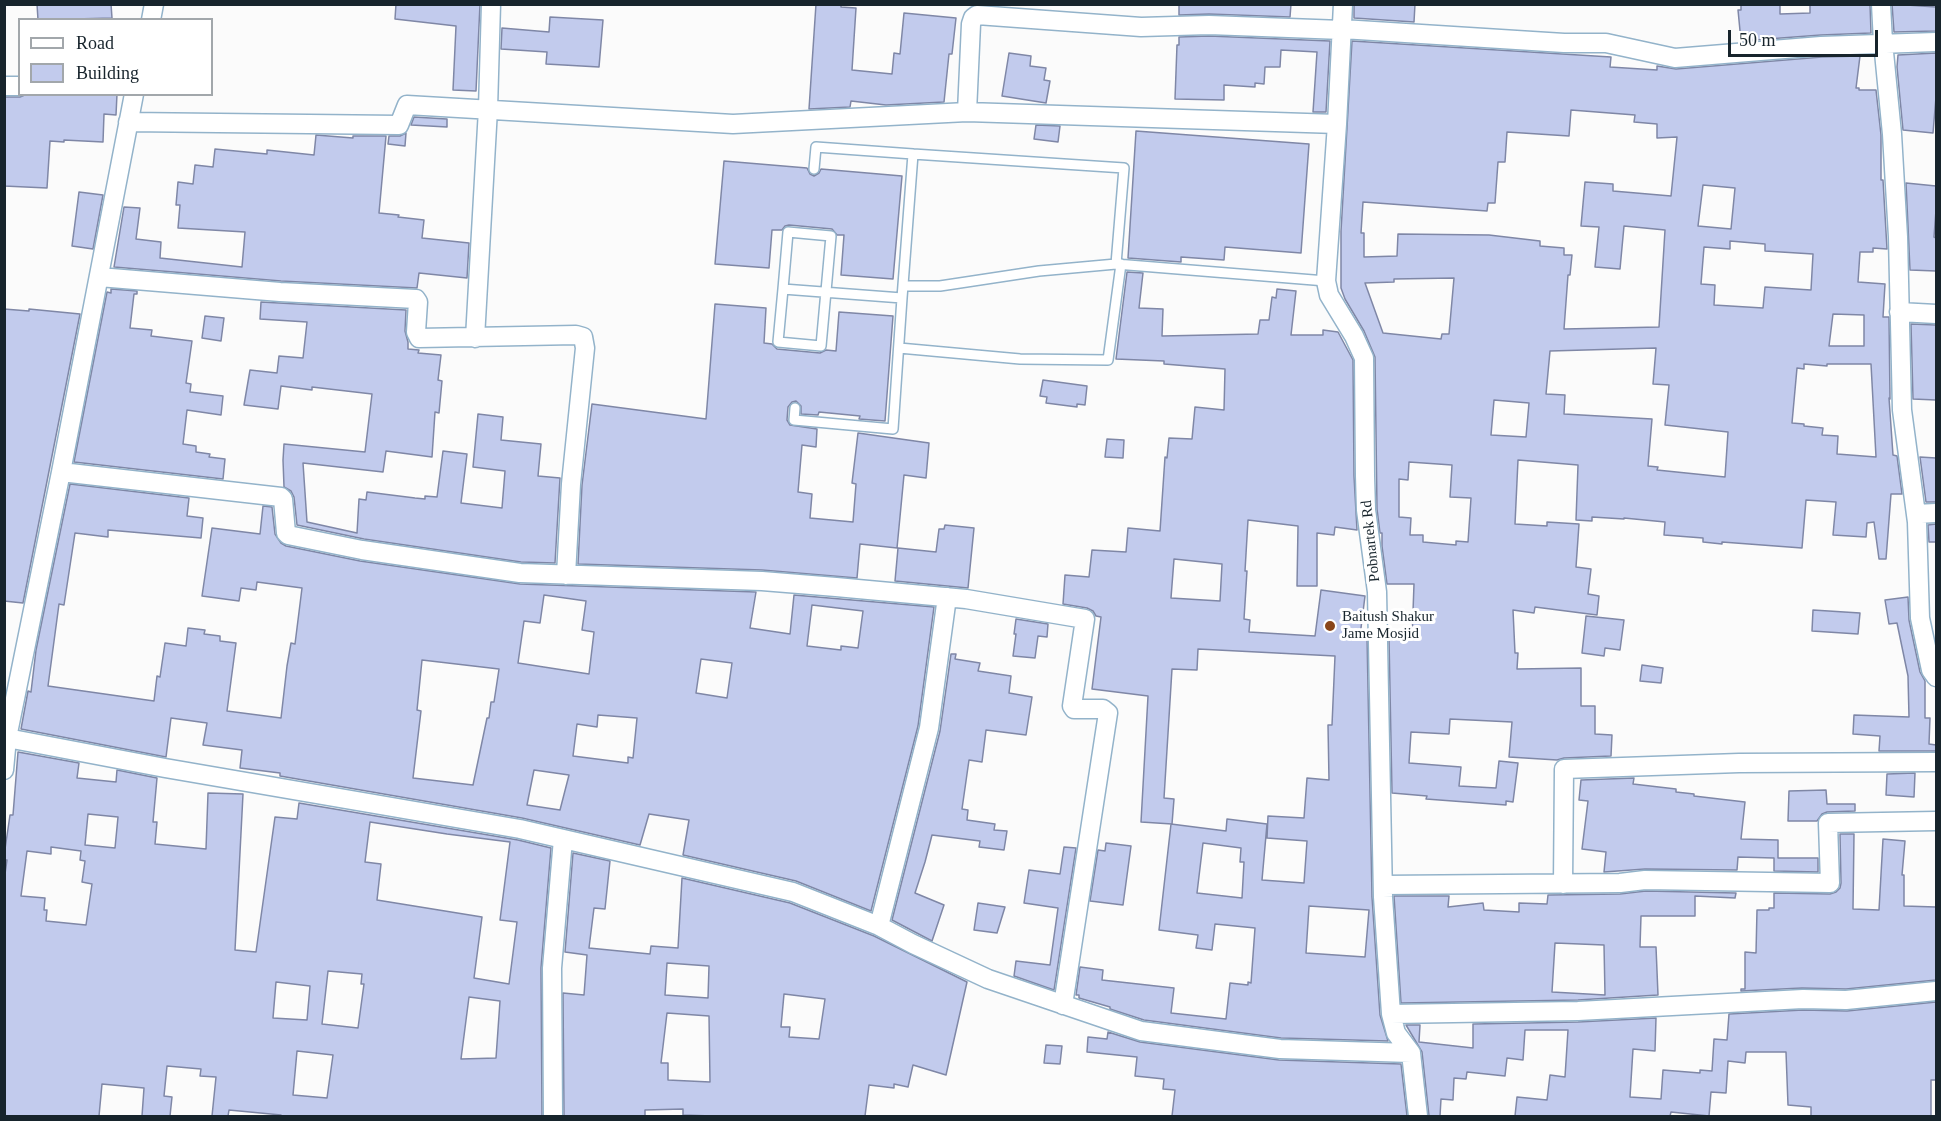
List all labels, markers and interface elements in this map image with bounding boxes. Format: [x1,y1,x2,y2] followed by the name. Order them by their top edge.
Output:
[18,18,213,96] legend
[1731,18,1881,56] scale bar
[1739,30,1776,50] text: 50 m
[76,33,114,53] text: Road
[76,63,139,83] text: Building
[1358,499,1384,583] street label: Pobnartek Rd
[1342,608,1434,643] place label: Baitush Shakur Jame Mosjid
[1323,619,1337,633] marker: Baitush Shakur Jame Mosjid

